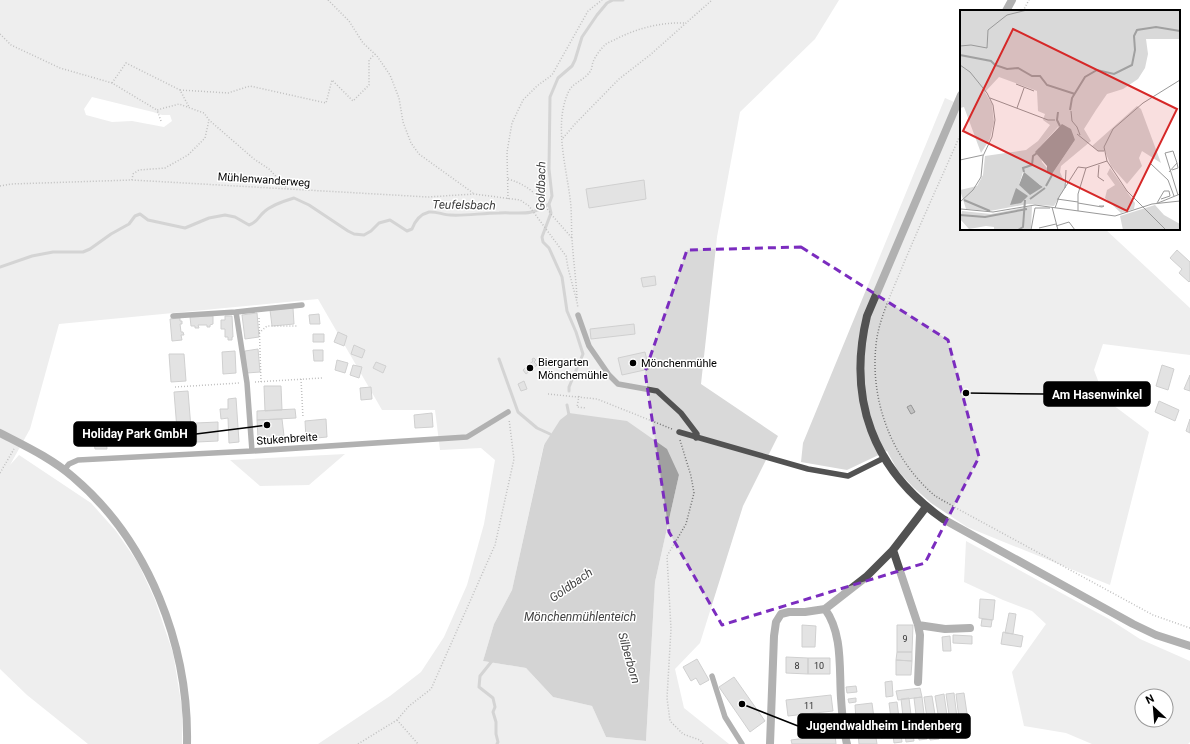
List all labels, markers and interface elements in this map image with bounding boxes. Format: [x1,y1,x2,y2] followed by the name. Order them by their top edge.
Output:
[960,10,1180,230] inset map
[534,161,548,211] water label: Goldbach
[217,170,311,190] street label: Mühlenwanderweg
[432,197,496,213] water label: Teufelsbach
[538,356,608,382] place label: Biergarten Mönchemühle
[641,357,717,370] place label: Mönchenmühle
[628,358,638,368] marker: Mönchenmühle
[525,363,535,373] marker: Biergarten Mönchemühle
[1044,382,1150,406] callout: Am Hasenwinkel
[1052,388,1142,402] text: Am Hasenwinkel
[74,422,196,446] callout: Holiday Park GmbH
[82,427,188,441] text: Holiday Park GmbH
[256,430,318,448] street label: Stukenbreite
[547,565,595,605] water label: Goldbach
[524,610,636,624] water label: Mönchenmühlenteich
[615,631,643,685] water label: Silberborn
[902,634,908,644] house number: 9
[794,661,800,671] house number: 8
[814,661,824,671] house number: 10
[1134,688,1174,728] north arrow
[1143,692,1156,707] text: N
[804,701,814,711] house number: 11
[798,714,970,738] callout: Jugendwaldheim Lindenberg
[806,719,962,733] text: Jugendwaldheim Lindenberg

